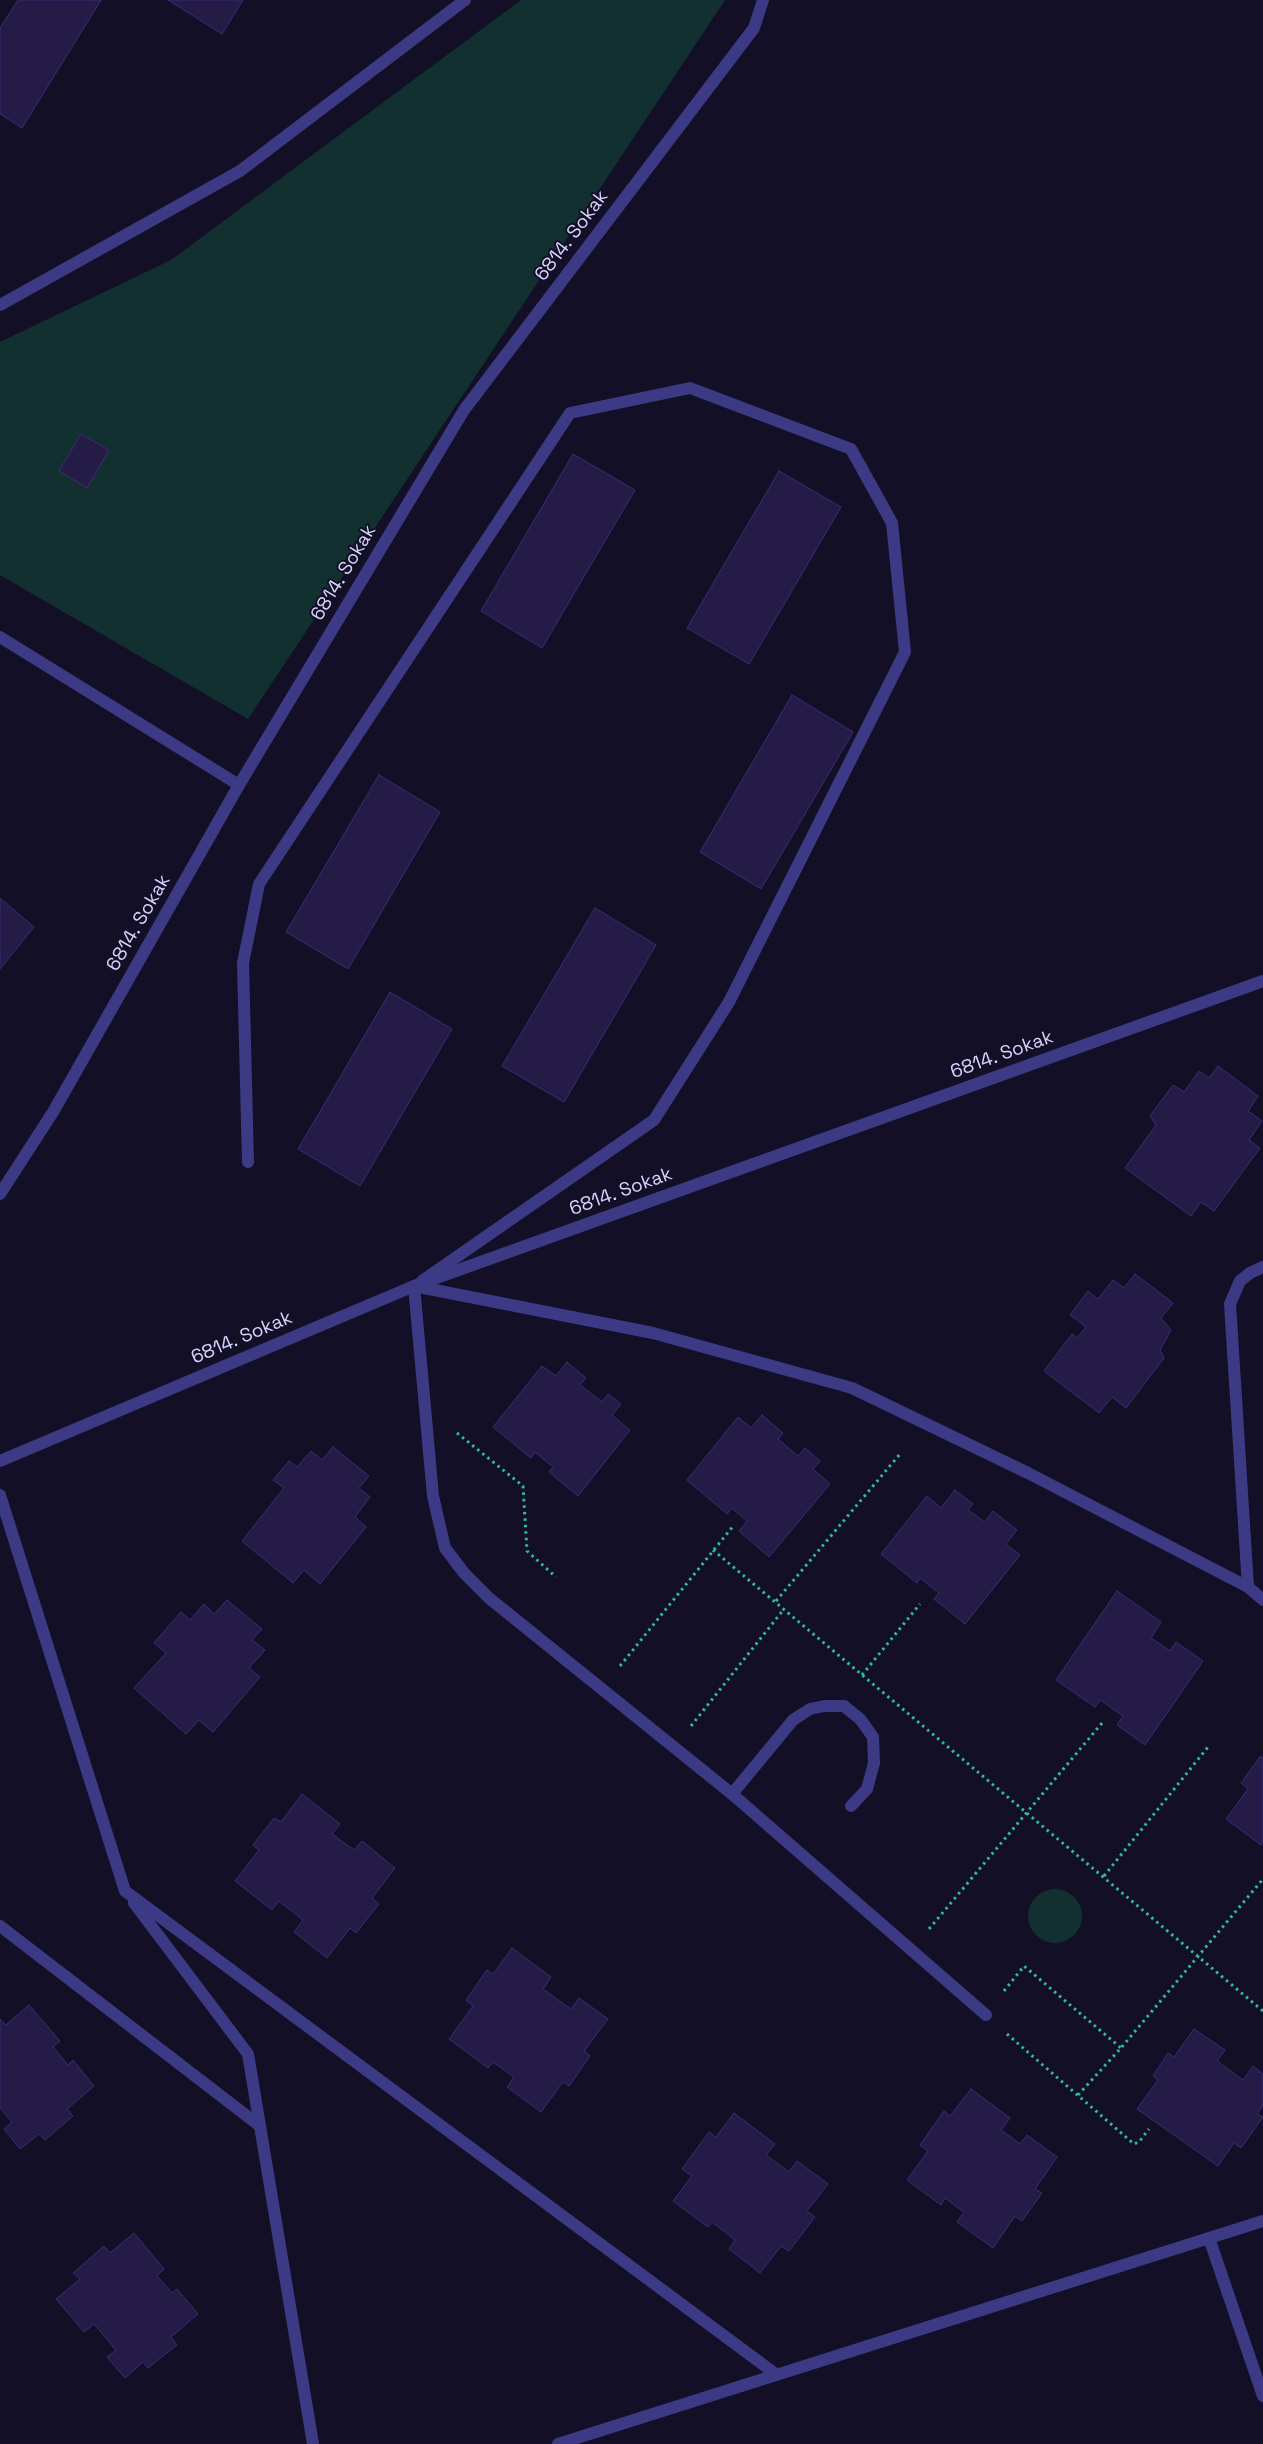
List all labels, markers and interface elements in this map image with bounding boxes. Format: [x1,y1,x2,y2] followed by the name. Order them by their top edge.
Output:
[531,186,613,286] street label: 6814. Sokak
[307,521,381,625] street label: 6814. Sokak
[102,871,176,975] street label: 6814. Sokak
[948,1026,1056,1084] street label: 6814. Sokak
[567,1163,675,1221] street label: 6814. Sokak
[188,1307,296,1369] street label: 6814. Sokak

